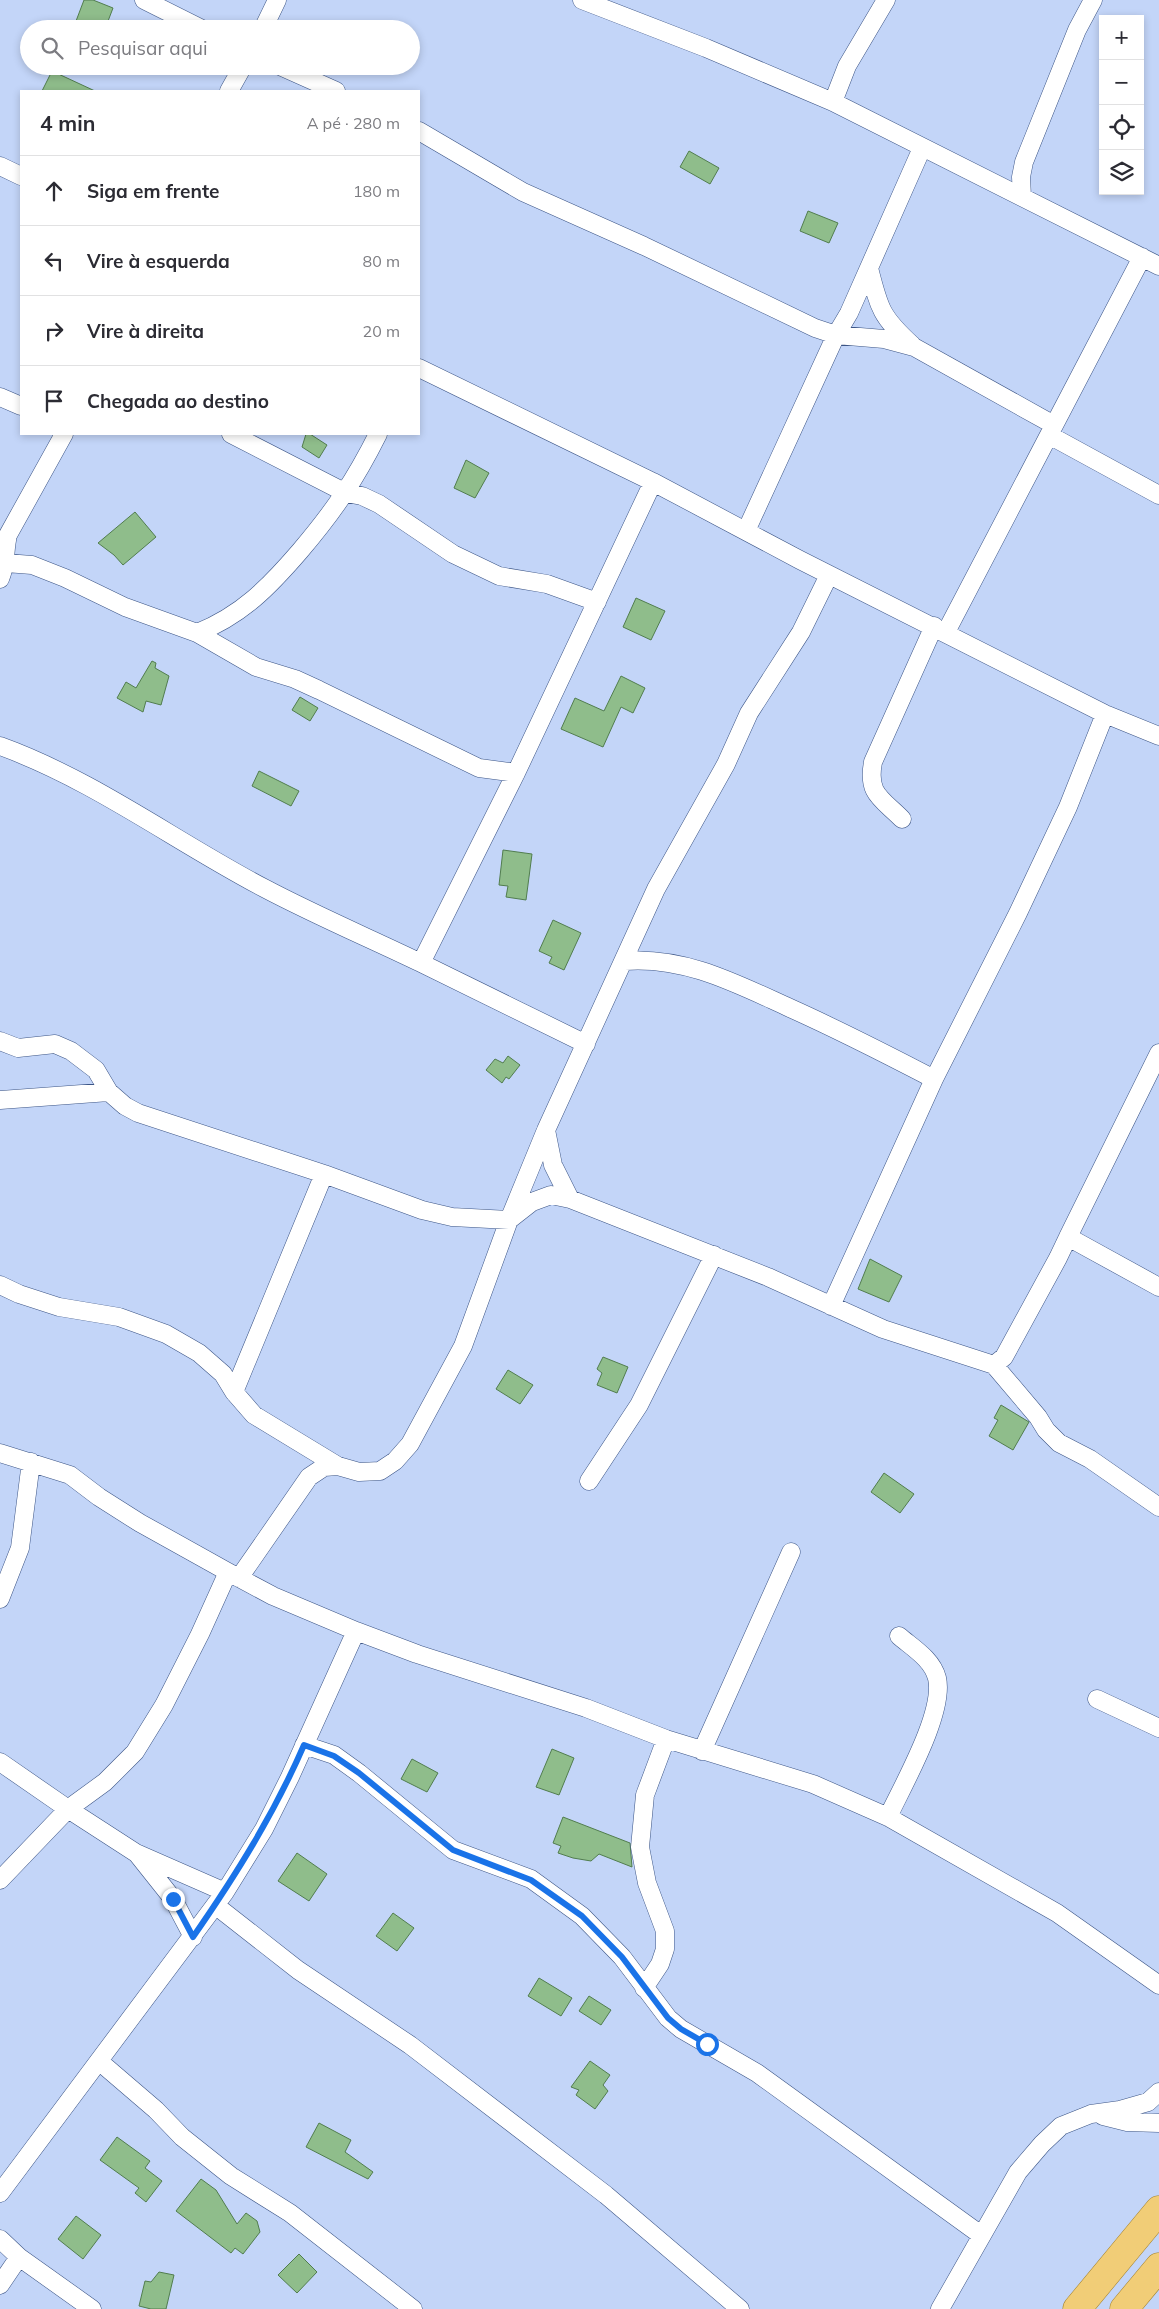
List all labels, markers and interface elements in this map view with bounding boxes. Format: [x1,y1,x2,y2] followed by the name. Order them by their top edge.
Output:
[1099,15,1144,195] map controls
[1099,15,1144,60] button: +
[20,20,420,75] search box
[38,34,66,62] icon: search
[78,36,208,60] text: Pesquisar aqui
[1099,60,1144,105] button: −
[1099,105,1144,150] button: locate
[40,110,95,136] text: 4 min
[307,113,400,133] text: A pé · 280 m
[1099,150,1144,195] button: layers
[40,177,68,205] icon: ahead
[87,179,219,203] text: Siga em frente
[353,181,400,201] text: 180 m
[40,247,68,275] icon: left
[87,249,230,273] text: Vire à esquerda
[363,251,400,271] text: 80 m
[40,317,68,345] icon: right
[87,319,204,343] text: Vire à direita
[363,321,400,341] text: 20 m
[40,387,68,415] icon: arrive
[87,389,269,413] text: Chegada ao destino
[162,1888,185,1911] route end
[696,2033,719,2056] route start

